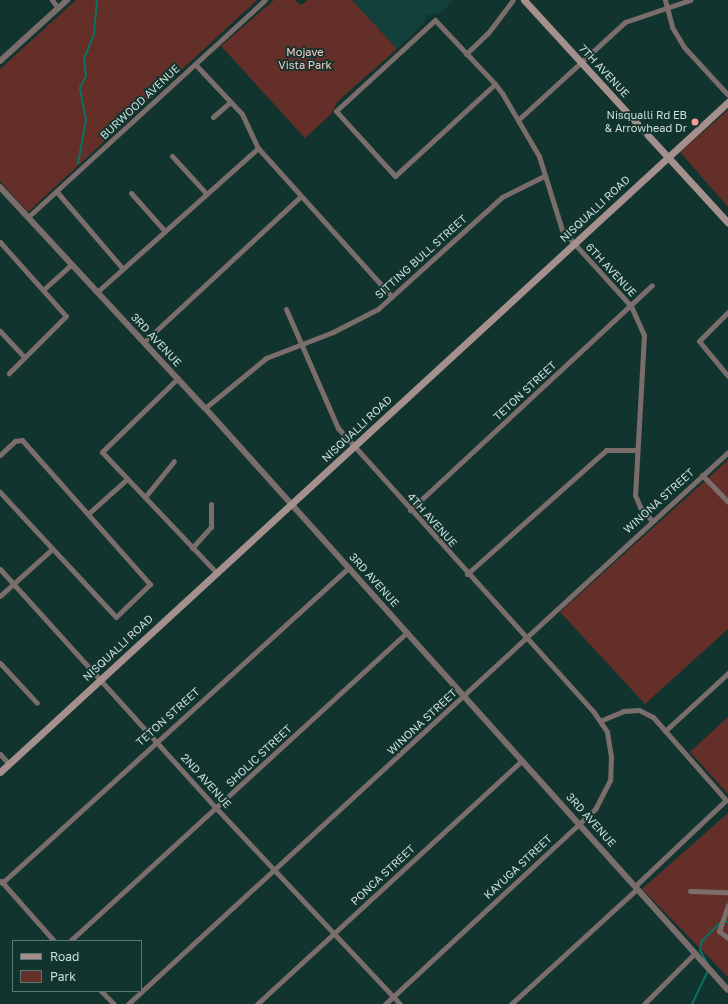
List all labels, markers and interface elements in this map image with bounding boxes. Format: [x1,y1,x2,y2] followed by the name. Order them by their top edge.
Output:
[576,42,632,100] street label: 7TH AVENUE
[278,46,332,72] park label: Mojave Vista Park
[98,62,182,142] street label: BURWOOD AVENUE
[605,109,687,135] place label: Nisqualli Rd EB & Arrowhead Dr
[690,117,700,127] marker: Nisqualli Rd EB & Arrowhead Dr
[557,173,633,245] street label: NISQUALLI ROAD
[372,212,470,302] street label: SITTING BULL STREET
[583,241,639,299] street label: 6TH AVENUE
[128,311,184,369] street label: 3RD AVENUE
[491,359,559,423] street label: TETON STREET
[319,393,395,465] street label: NISQUALLI ROAD
[621,466,697,536] street label: WINONA STREET
[404,490,460,550] street label: 4TH AVENUE
[346,550,402,610] street label: 3RD AVENUE
[80,612,156,684] street label: NISQUALLI ROAD
[133,685,203,749] street label: TETON STREET
[384,686,460,758] street label: WINONA STREET
[223,722,295,790] street label: SHOLIC STREET
[178,751,234,811] street label: 2ND AVENUE
[563,790,619,850] street label: 3RD AVENUE
[481,832,555,902] street label: KAYUGA STREET
[348,842,418,908] street label: PONCA STREET
[12,940,142,992] legend
[50,949,79,964] text: Road
[50,969,76,984] text: Park

